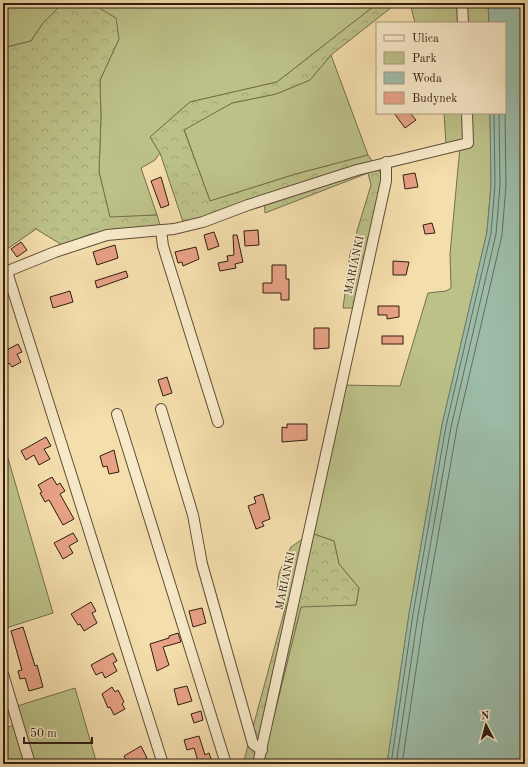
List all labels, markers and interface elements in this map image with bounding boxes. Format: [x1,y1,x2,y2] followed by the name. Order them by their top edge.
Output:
[376,22,506,114] legend
[412,33,439,45] text: Ulica
[412,53,437,65] text: Park
[412,73,442,85] text: Woda
[412,93,458,105] text: Budynek
[343,235,367,295] street label: MARIANKI
[274,551,298,611] street label: MARIANKI
[466,705,506,745] north arrow
[480,711,490,722] text: N
[24,719,92,745] scale bar
[30,727,57,740] text: 50 m

